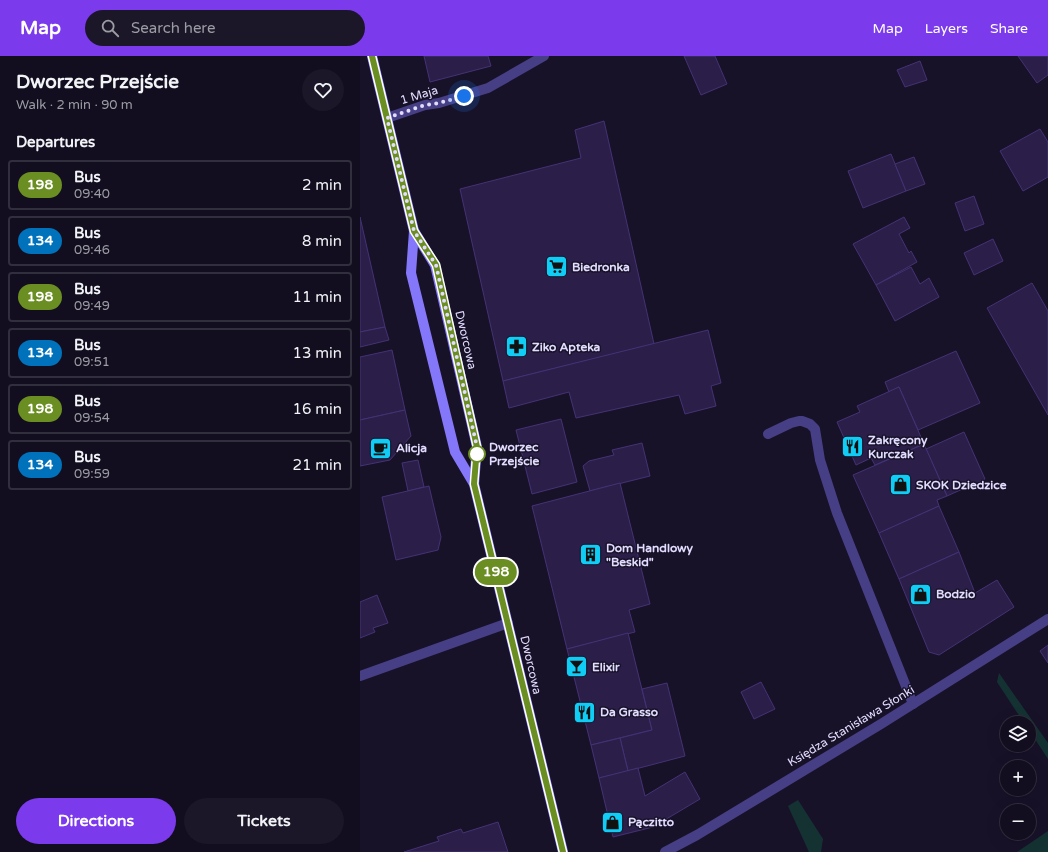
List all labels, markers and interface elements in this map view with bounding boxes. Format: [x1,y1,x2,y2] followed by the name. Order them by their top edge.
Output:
[85,10,365,46] search box
[20,17,61,39] text: Map
[99,17,121,39] icon: search
[131,19,215,37] text: Search here
[873,20,903,37] text: Map
[925,20,968,37] text: Layers
[990,20,1028,37] text: Share
[302,69,344,111] button: heart
[16,71,179,93] text: Dworzec Przejście
[398,83,440,107] street label: 1 Maja
[454,86,474,106] your location
[16,97,133,113] text: Walk · 2 min · 90 m
[16,133,95,151] text: Departures
[74,168,101,186] text: Bus
[27,176,53,193] text: 198
[302,176,342,194] text: 2 min
[74,186,110,202] text: 09:40
[74,224,101,242] text: Bus
[27,232,53,249] text: 134
[302,232,342,250] text: 8 min
[74,242,110,258] text: 09:46
[544,254,570,280] supermarket icon: Biedronka
[572,260,630,274] place label: Biedronka
[74,280,101,298] text: Bus
[27,288,53,305] text: 198
[293,288,342,306] text: 11 min
[74,298,110,314] text: 09:49
[452,309,480,371] street label: Dworcowa
[504,334,530,360] pharmacy icon: Ziko Apteka
[74,336,101,354] text: Bus
[532,340,601,355] place label: Ziko Apteka
[27,344,53,361] text: 134
[293,344,342,362] text: 13 min
[74,354,110,370] text: 09:51
[74,392,101,410] text: Bus
[27,400,53,417] text: 198
[293,400,342,418] text: 16 min
[74,410,110,426] text: 09:54
[868,433,928,461] place label: Zakręcony Kurczak
[839,434,865,460] restaurant icon: Zakręcony Kurczak
[367,435,393,461] cafe icon: Alicja
[489,440,540,469] place label: Dworzec Przejście
[396,441,427,456] place label: Alicja
[468,445,486,463] marker: Dworzec Przejście
[74,448,101,466] text: Bus
[27,456,53,473] text: 134
[293,456,342,474] text: 21 min
[74,466,110,482] text: 09:59
[887,472,913,498] shop icon: SKOK Dziedzice
[916,478,1007,492] place label: SKOK Dziedzice
[606,541,694,569] place label: Dom Handlowy "Beskid"
[578,542,604,568] building icon: Dom Handlowy "Beskid"
[473,559,519,585] line badge: 198
[483,563,509,580] text: 198
[908,581,934,607] shop icon: Bodzio
[936,587,975,601] place label: Bodzio
[517,634,545,696] street label: Dworcowa
[563,654,589,680] bar icon: Elixir
[592,660,620,674] place label: Elixir
[785,683,917,769] street label: Księdza Stanisława Słonki
[572,699,598,725] restaurant icon: Da Grasso
[600,705,658,719] place label: Da Grasso
[1000,716,1036,840] map controls
[1000,716,1036,752] button: layers
[1000,760,1036,796] button: +
[16,798,176,844] button: Directions
[184,798,344,844] button: Tickets
[1000,804,1036,840] button: −
[600,809,626,835] shop icon: Pączitto
[628,815,674,829] place label: Pączitto

